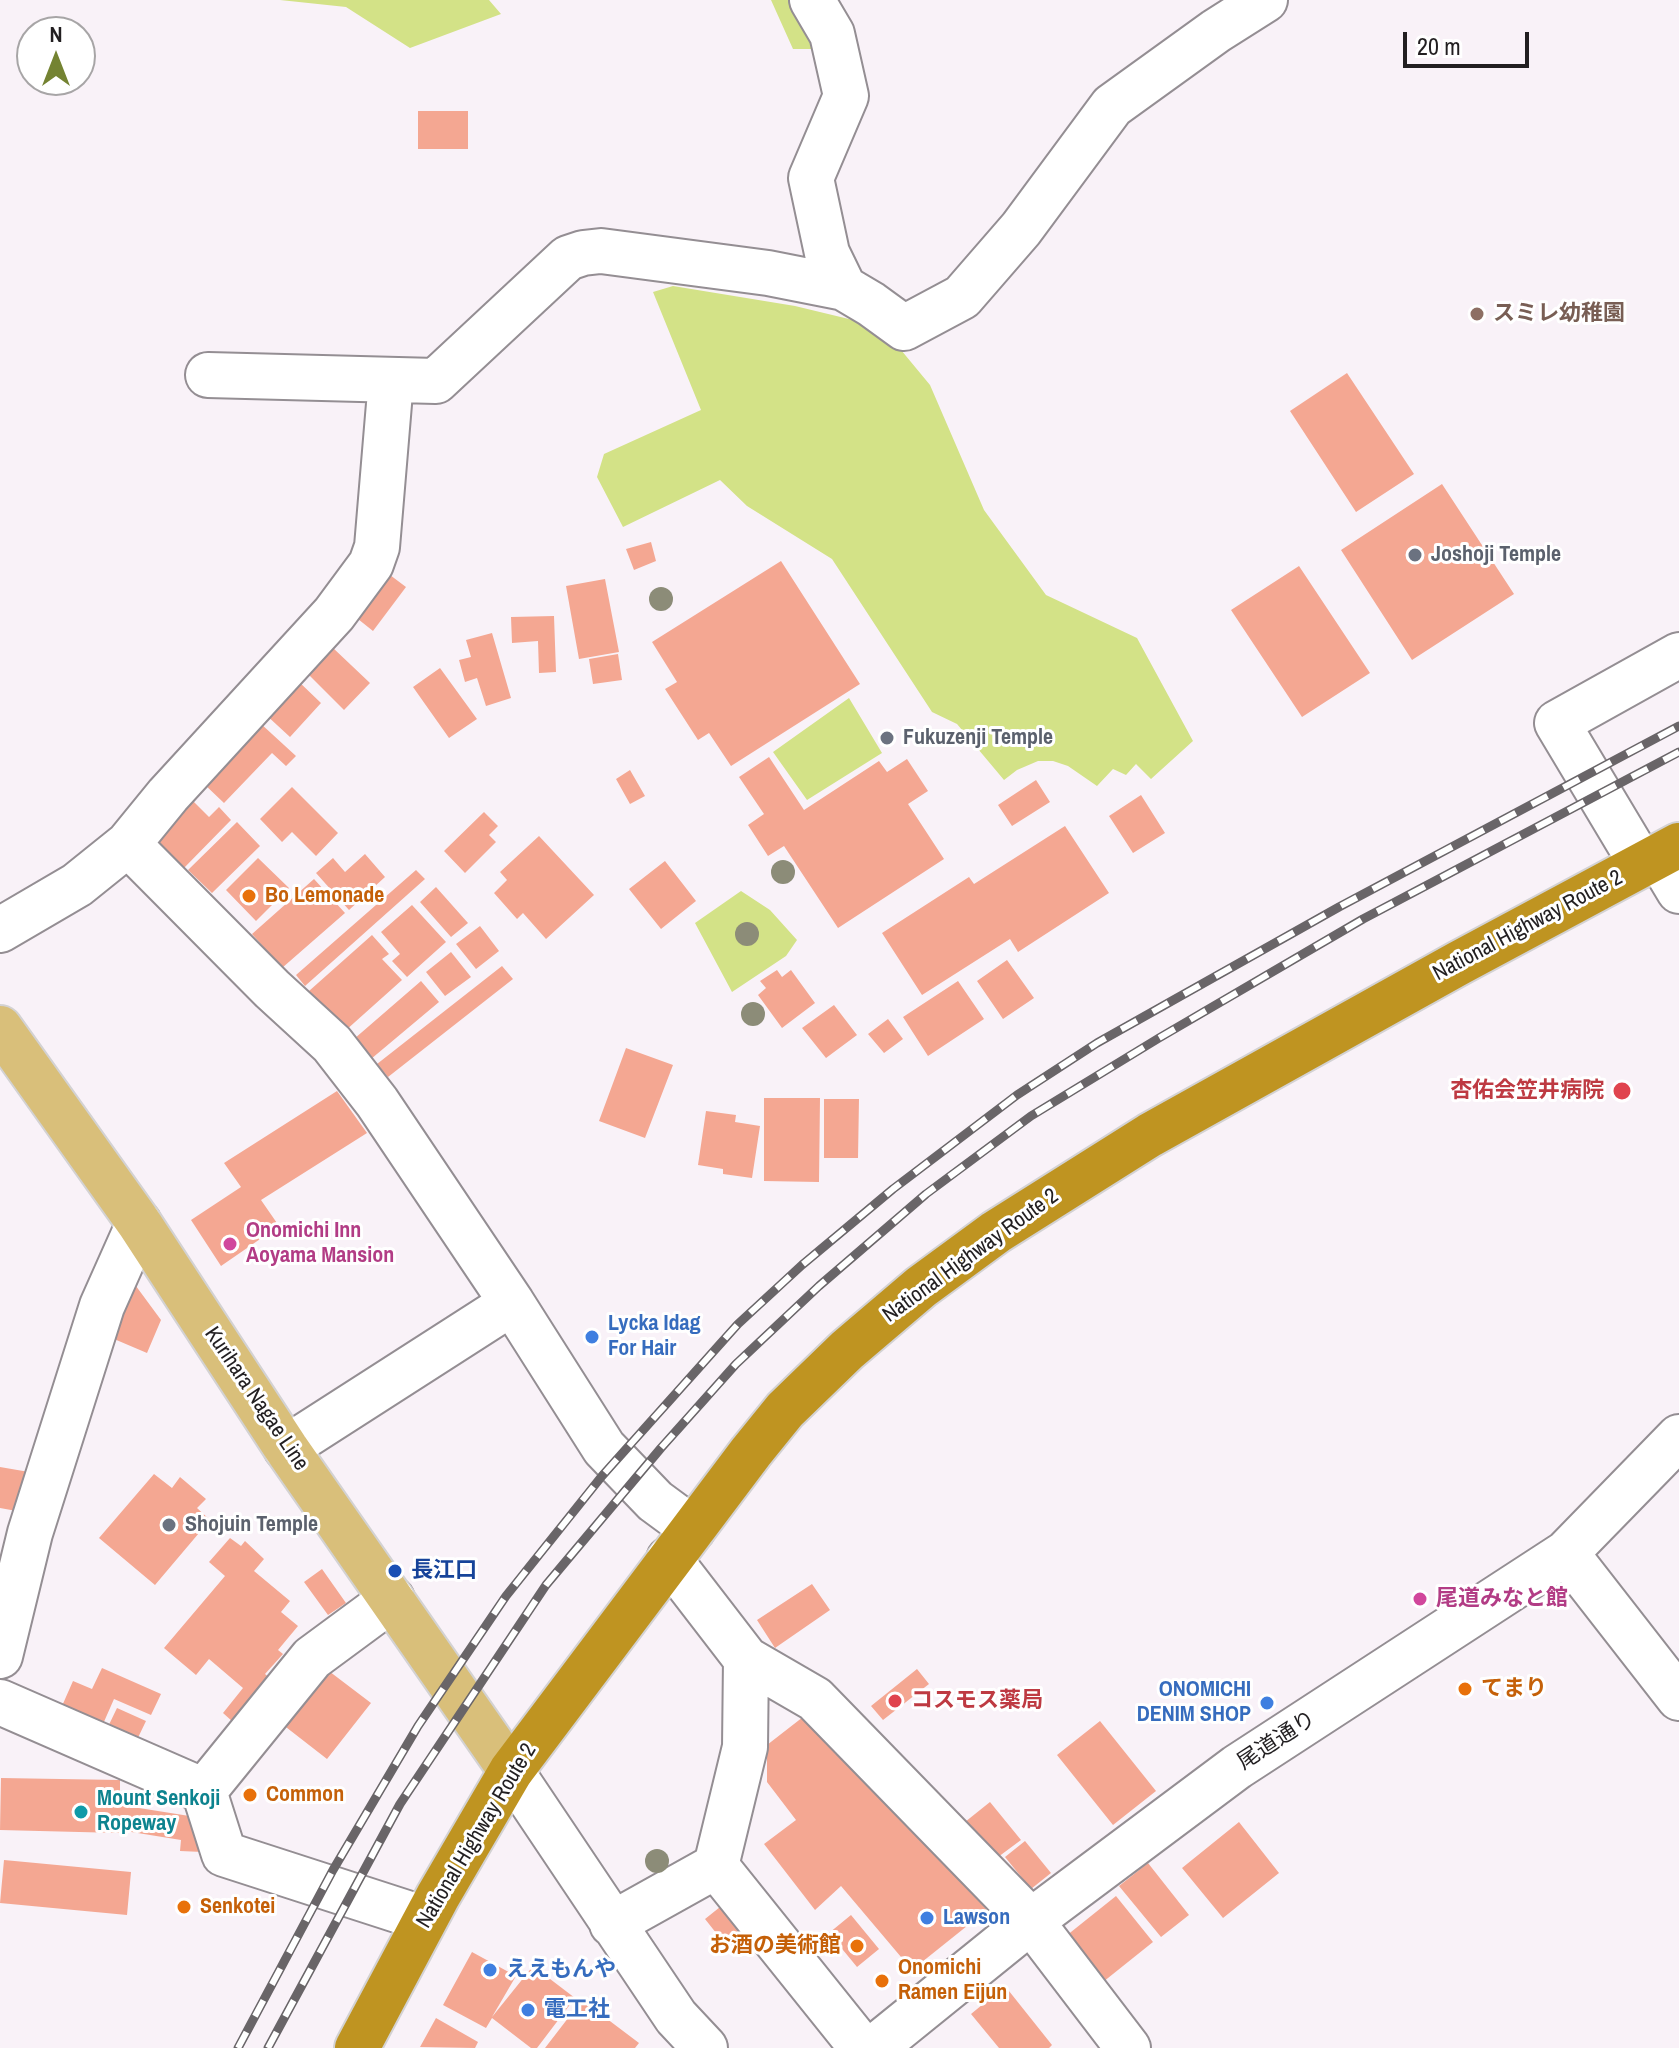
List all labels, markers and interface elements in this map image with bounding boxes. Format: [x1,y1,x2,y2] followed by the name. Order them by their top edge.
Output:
[16,16,96,96] north arrow
[1407,16,1533,66] scale bar
[49,19,63,49] text: N
[1417,30,1461,62] text: 20 m
[1493,301,1625,327] place label: スミレ幼稚園
[1468,305,1486,323] marker: スミレ幼稚園
[1431,542,1561,568] place label: Joshoji Temple
[1406,546,1424,564] marker: Joshoji Temple
[903,725,1053,751] place label: Fukuzenji Temple
[878,729,896,747] marker: Fukuzenji Temple
[1429,865,1627,987] street label: National Highway Route 2
[265,883,384,909] place label: Bo Lemonade
[240,887,258,905] marker: Bo Lemonade
[1450,1078,1604,1104] place label: 杏佑会笠井病院
[1611,1080,1633,1102] marker: 杏佑会笠井病院
[878,1183,1064,1329] street label: National Highway Route 2
[246,1218,394,1270] place label: Onomichi Inn Aoyama Mansion
[221,1235,239,1253] marker: Onomichi Inn Aoyama Mansion
[608,1311,701,1362] place label: Lycka Idag For Hair
[198,1322,314,1476] street label: Kurihara Nagae Line
[583,1328,601,1346] marker: Lycka Idag For Hair
[185,1512,318,1538] place label: Shojuin Temple
[160,1516,178,1534] marker: Shojuin Temple
[411,1558,477,1584] place label: 長江口
[386,1562,404,1580] marker: 長江口
[1436,1586,1568,1612] place label: 尾道みなと館
[1411,1590,1429,1608] marker: 尾道みなと館
[1481,1676,1547,1702] place label: てまり
[1137,1677,1251,1728] place label: ONOMICHI DENIM SHOP
[1456,1680,1474,1698] marker: てまり
[911,1688,1043,1714] place label: コスモス薬局
[886,1692,904,1710] marker: コスモス薬局
[1258,1694,1276,1712] marker: ONOMICHI DENIM SHOP
[1233,1706,1321,1776] street label: 尾道通り
[411,1739,543,1933] street label: National Highway Route 2
[266,1782,344,1808] place label: Common
[97,1786,220,1838] place label: Mount Senkoji Ropeway
[241,1786,259,1804] marker: Common
[72,1803,90,1821] marker: Mount Senkoji Ropeway
[200,1894,275,1920] place label: Senkotei
[175,1898,193,1916] marker: Senkotei
[943,1905,1010,1931] place label: Lawson
[918,1909,936,1927] marker: Lawson
[709,1933,841,1959] place label: お酒の美術館
[848,1937,866,1955] marker: お酒の美術館
[898,1955,1007,2006] place label: Onomichi Ramen Eijun
[506,1957,616,1983] place label: ええもんや
[481,1961,499,1979] marker: ええもんや
[873,1972,891,1990] marker: Onomichi Ramen Eijun
[544,1997,610,2023] place label: 電工社
[519,2001,537,2019] marker: 電工社

